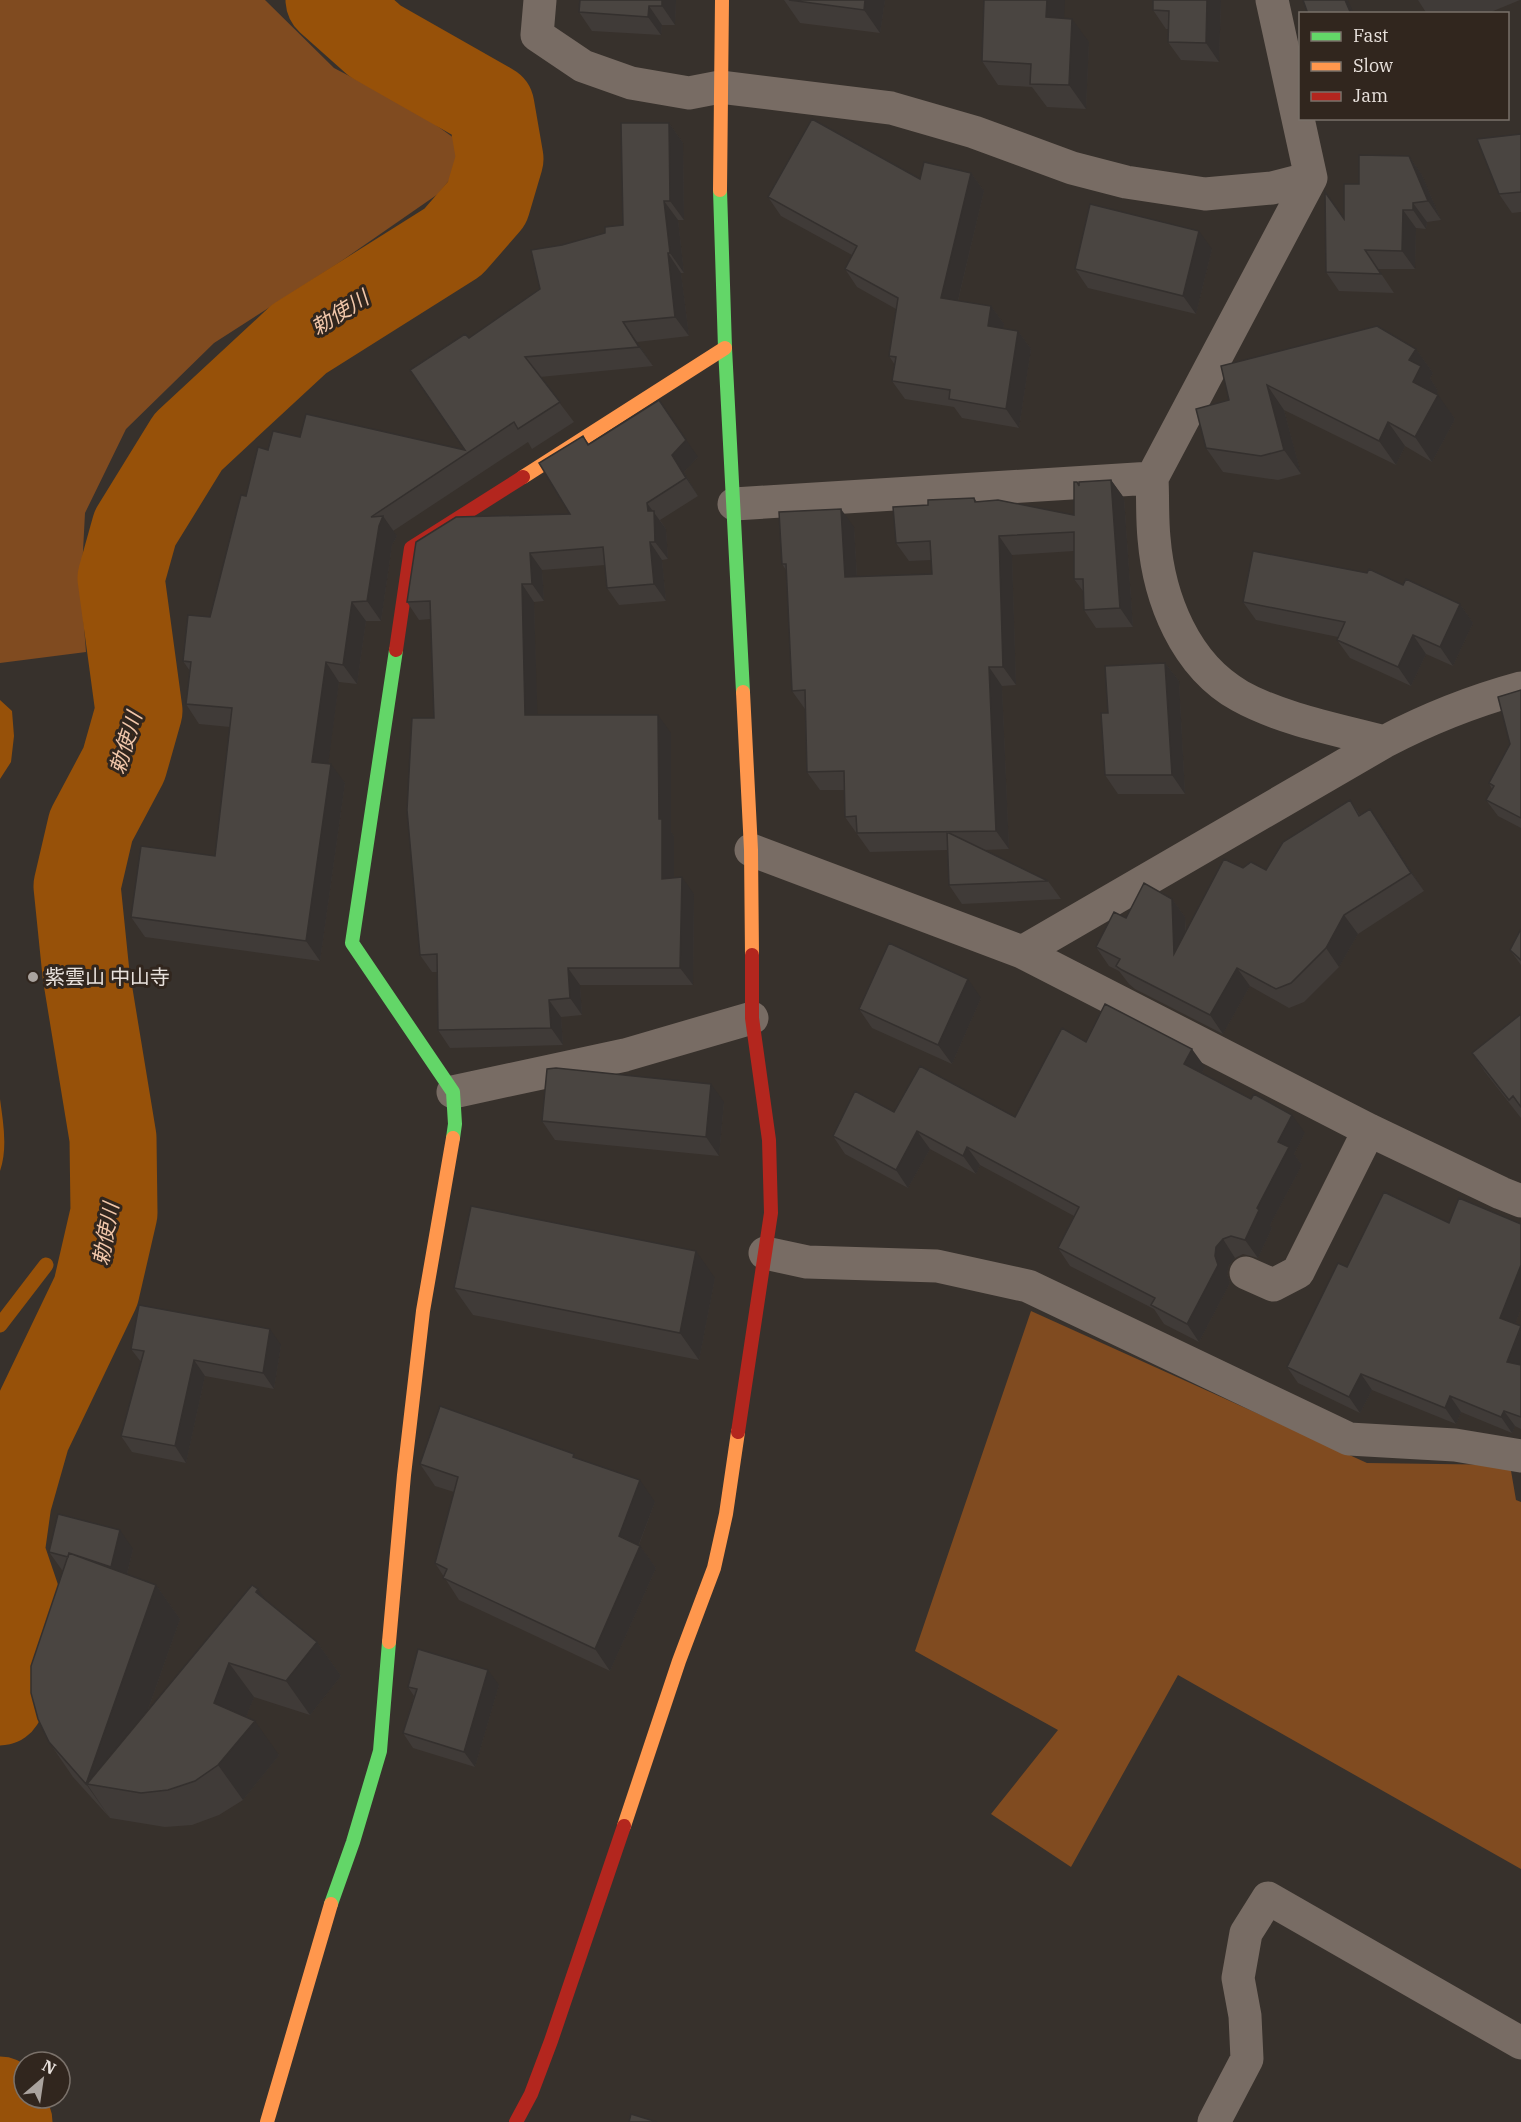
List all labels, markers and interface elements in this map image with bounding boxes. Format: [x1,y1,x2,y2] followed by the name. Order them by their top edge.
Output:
[1299,12,1509,120] legend
[1353,24,1388,47] text: Fast
[1353,54,1393,77] text: Slow
[1353,84,1388,107] text: Jam
[305,283,375,341] water label: 勅使川
[102,707,148,777] water label: 勅使川
[45,963,170,990] place label: 紫雲山 中山寺
[26,970,40,984] marker: 紫雲山 中山寺
[86,1198,125,1267] water label: 勅使川
[12,2050,72,2110] north arrow
[39,2055,60,2079] text: N

